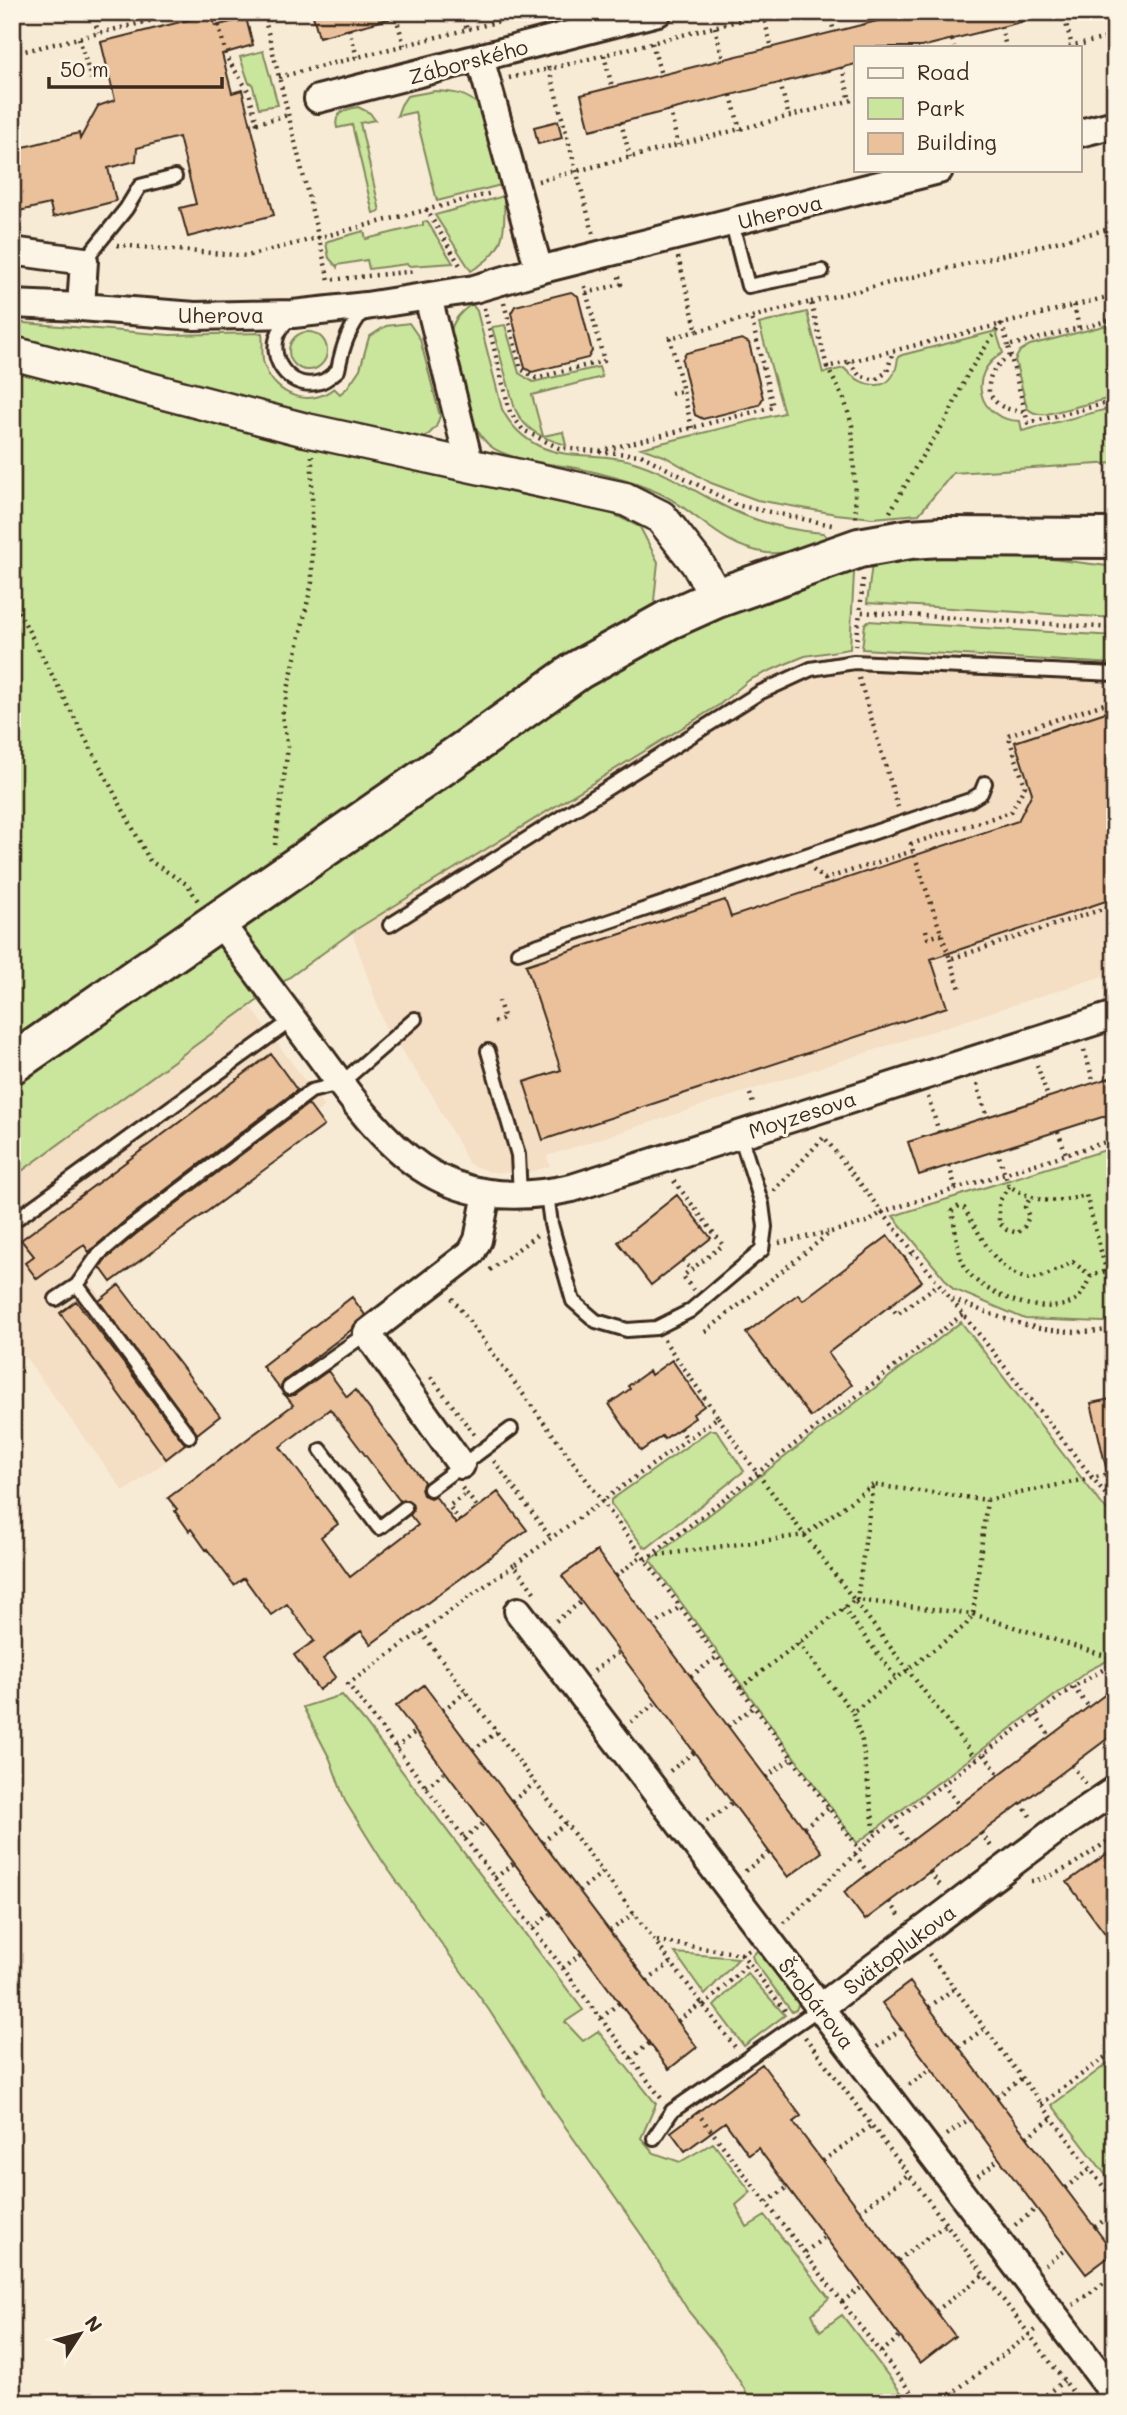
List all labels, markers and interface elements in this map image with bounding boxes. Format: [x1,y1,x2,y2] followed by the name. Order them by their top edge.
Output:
[405,32,531,90] street label: Záborského
[49,46,222,90] scale bar
[854,46,1082,172] legend
[60,55,109,82] text: 50 m
[917,58,969,85] text: Road
[917,94,965,121] text: Park
[917,128,997,155] text: Building
[735,187,825,235] street label: Uherova
[178,301,264,328] street label: Uherova
[745,1084,859,1144] street label: Moyzesova
[837,1898,961,2000] street label: Svätoplukova
[773,1952,861,2054] street label: Šrobárova
[46,2300,116,2370] north arrow
[80,2311,109,2337] text: N

